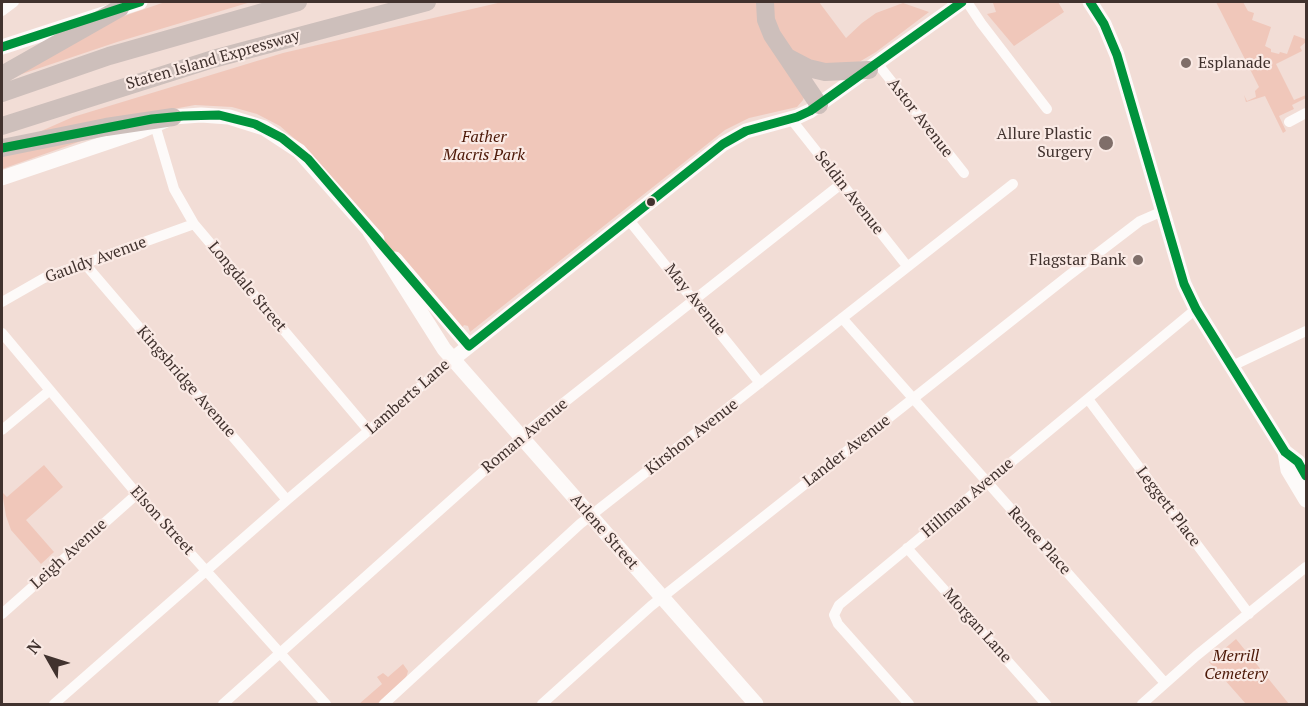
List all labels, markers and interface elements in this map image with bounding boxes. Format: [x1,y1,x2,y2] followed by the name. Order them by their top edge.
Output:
[124,26,302,94] street label: Staten Island Expressway
[1198,53,1271,73] place label: Esplanade
[1179,56,1193,70] marker: Esplanade
[883,75,957,161] street label: Astor Avenue
[997,124,1092,162] place label: Allure Plastic Surgery
[443,127,525,165] park label: Father Macris Park
[1097,134,1115,152] marker: Allure Plastic Surgery
[810,147,888,239] street label: Seldin Avenue
[645,196,657,208] unlabelled marker
[43,233,149,287] street label: Gauldy Avenue
[204,238,290,336] street label: Longdale Street
[1029,250,1126,270] place label: Flagstar Bank
[1131,253,1145,267] marker: Flagstar Bank
[660,260,730,340] street label: May Avenue
[132,322,240,442] street label: Kingsbridge Avenue
[362,355,454,439] street label: Lamberts Lane
[478,394,572,478] street label: Roman Avenue
[642,395,742,479] street label: Kirshon Avenue
[799,411,895,491] street label: Lander Avenue
[918,454,1018,542] street label: Hillman Avenue
[1132,463,1204,551] street label: Leggett Place
[126,483,198,559] street label: Elson Street
[566,490,642,574] street label: Arlene Street
[1003,503,1075,579] street label: Renee Place
[27,515,111,593] street label: Leigh Avenue
[939,585,1015,667] street label: Morgan Lane
[18,628,78,688] north arrow
[22,635,46,658] text: N
[1204,646,1268,684] park label: Merrill Cemetery

